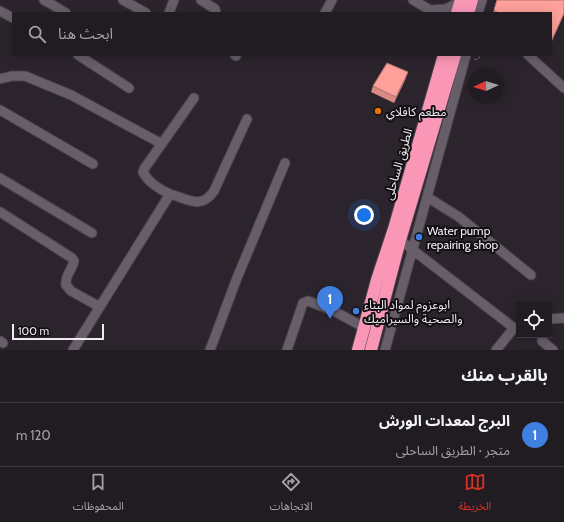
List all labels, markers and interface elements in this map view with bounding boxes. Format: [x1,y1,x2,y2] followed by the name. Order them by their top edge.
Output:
[12,12,552,56] search box
[26,23,48,45] icon: search
[58,25,113,43] text: ابحث هنا
[468,68,504,104] north arrow
[386,104,447,121] place label: مطعم كافلاي
[373,106,383,116] marker: مطعم كافلاي
[381,126,416,202] street label: الطريق الساحلى
[354,205,374,225] your location
[427,223,499,252] place label: Water pump repairing shop
[414,232,424,242] marker: Water pump repairing shop
[317,286,343,319] pin: 1
[364,297,463,326] place label: ابوعزوم لمواد البناء والصحية والسيراميك
[516,302,552,338] map controls
[516,302,552,338] button: locate
[351,306,361,316] marker: ابوعزوم لمواد البناء والصحية والسيراميك
[12,322,104,341] scale bar
[18,324,49,338] text: 100 m
[461,365,548,385] text: بالقرب منك
[379,412,510,430] text: البرج لمعدات الورش
[16,427,50,443] text: 120 m
[533,427,537,443] text: 1
[396,442,510,458] text: متجر · الطريق الساحلى
[73,471,124,518] tab: المحفوظات
[270,471,313,518] tab: الاتجاهات
[458,471,491,518] tab: الخريطة

